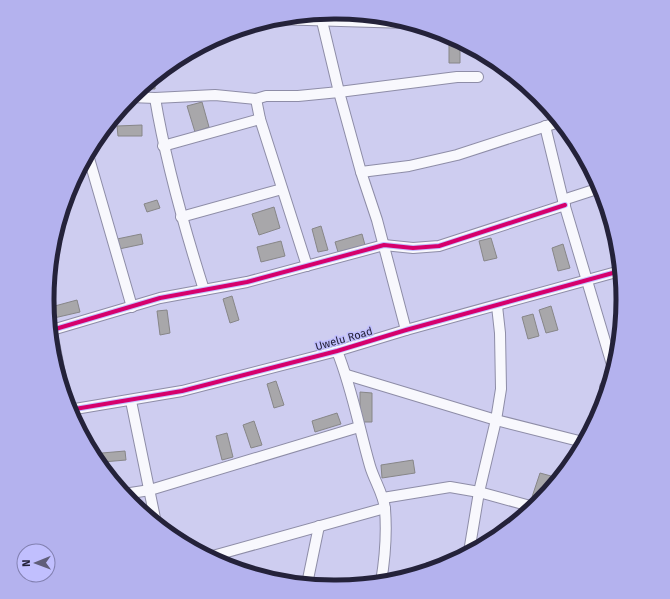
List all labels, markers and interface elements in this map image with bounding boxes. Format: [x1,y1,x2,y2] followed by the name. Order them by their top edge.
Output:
[314,325,374,353] street label: Uwelu Road
[16,543,56,583] north arrow
[20,559,33,567] text: N

